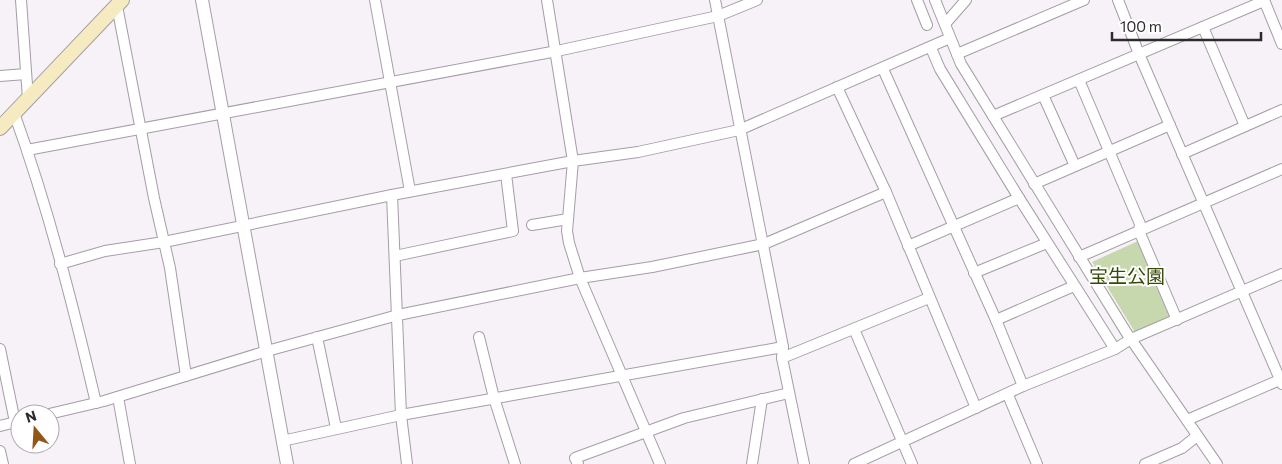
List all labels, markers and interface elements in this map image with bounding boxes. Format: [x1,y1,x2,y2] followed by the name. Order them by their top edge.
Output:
[1112,10,1261,42] scale bar
[1120,17,1162,35] text: 100 m
[1089,264,1165,287] park label: 宝生公園
[10,404,60,454] north arrow
[23,406,38,426] text: N

